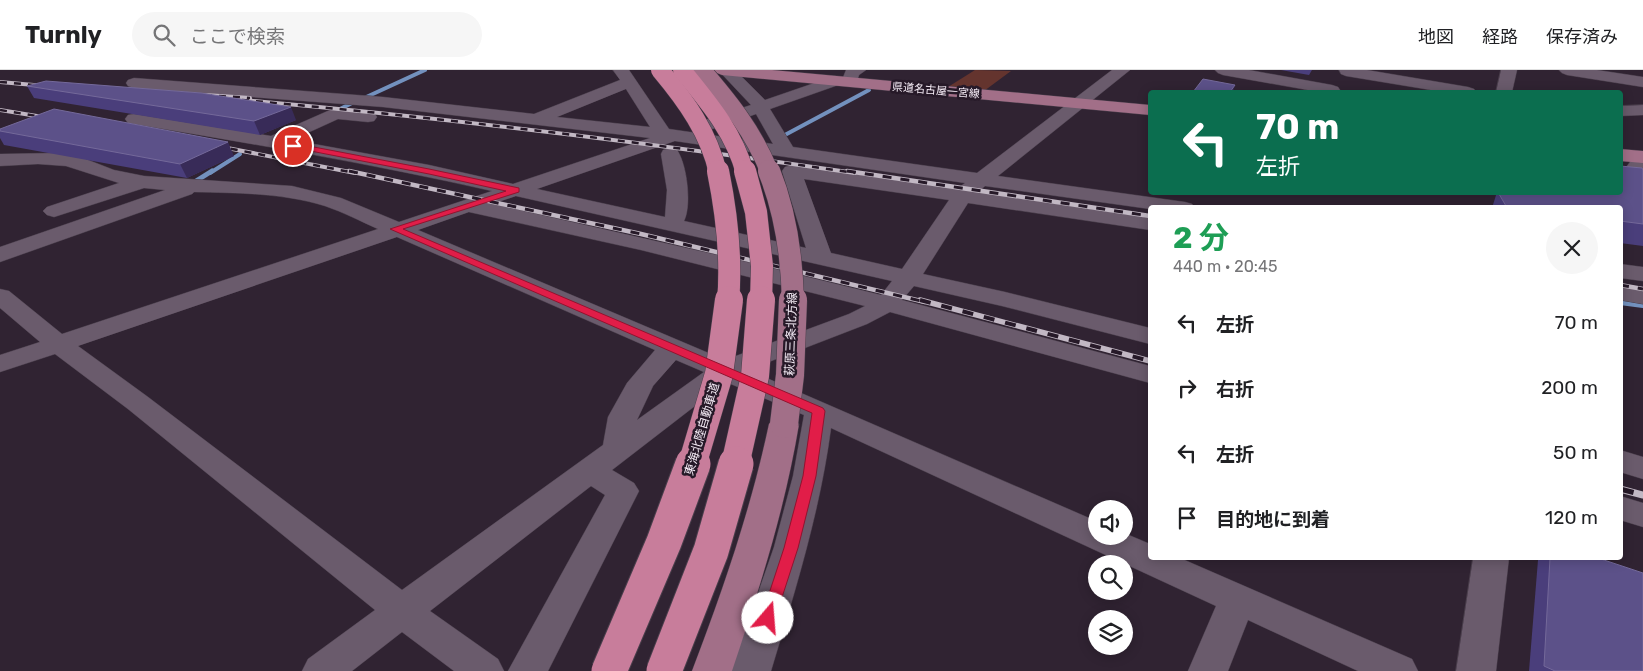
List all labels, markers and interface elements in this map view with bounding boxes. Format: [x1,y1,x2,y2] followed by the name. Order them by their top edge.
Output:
[132,12,482,57] search box
[25,21,102,49] text: Turnly
[150,21,178,49] icon: search
[190,25,285,48] text: ここで検索
[1418,26,1454,48] text: 地図
[1482,26,1518,48] text: 経路
[1546,26,1618,48] text: 保存済み
[892,80,980,101] street label: 県道名古屋一宮線
[1256,106,1339,148] text: 70 m
[1173,110,1238,175] icon: left
[272,125,314,167] pin
[279,132,307,160] icon: arrive
[1256,153,1300,180] text: 左折
[1173,220,1229,256] text: 2 分
[1546,222,1598,274] button: close
[1173,257,1277,276] text: 440 m · 20:45
[783,292,799,376] street label: 萩原三条北方線
[1173,309,1201,337] icon: left
[1555,311,1598,334] text: 70 m
[1216,313,1254,336] text: 左折
[1173,374,1201,402] icon: right
[1541,376,1598,399] text: 200 m
[1216,378,1254,401] text: 右折
[682,381,722,477] street label: 東海北陸自動車道
[1173,439,1201,467] icon: left
[1553,441,1598,464] text: 50 m
[1216,443,1254,466] text: 左折
[1088,500,1133,655] map controls
[1088,500,1133,545] button: sound
[1173,504,1201,532] icon: arrive
[1545,506,1598,529] text: 120 m
[1216,508,1330,531] text: 目的地に到着
[1088,555,1133,600] button: search
[741,591,793,643] position arrow
[1088,610,1133,655] button: layers

